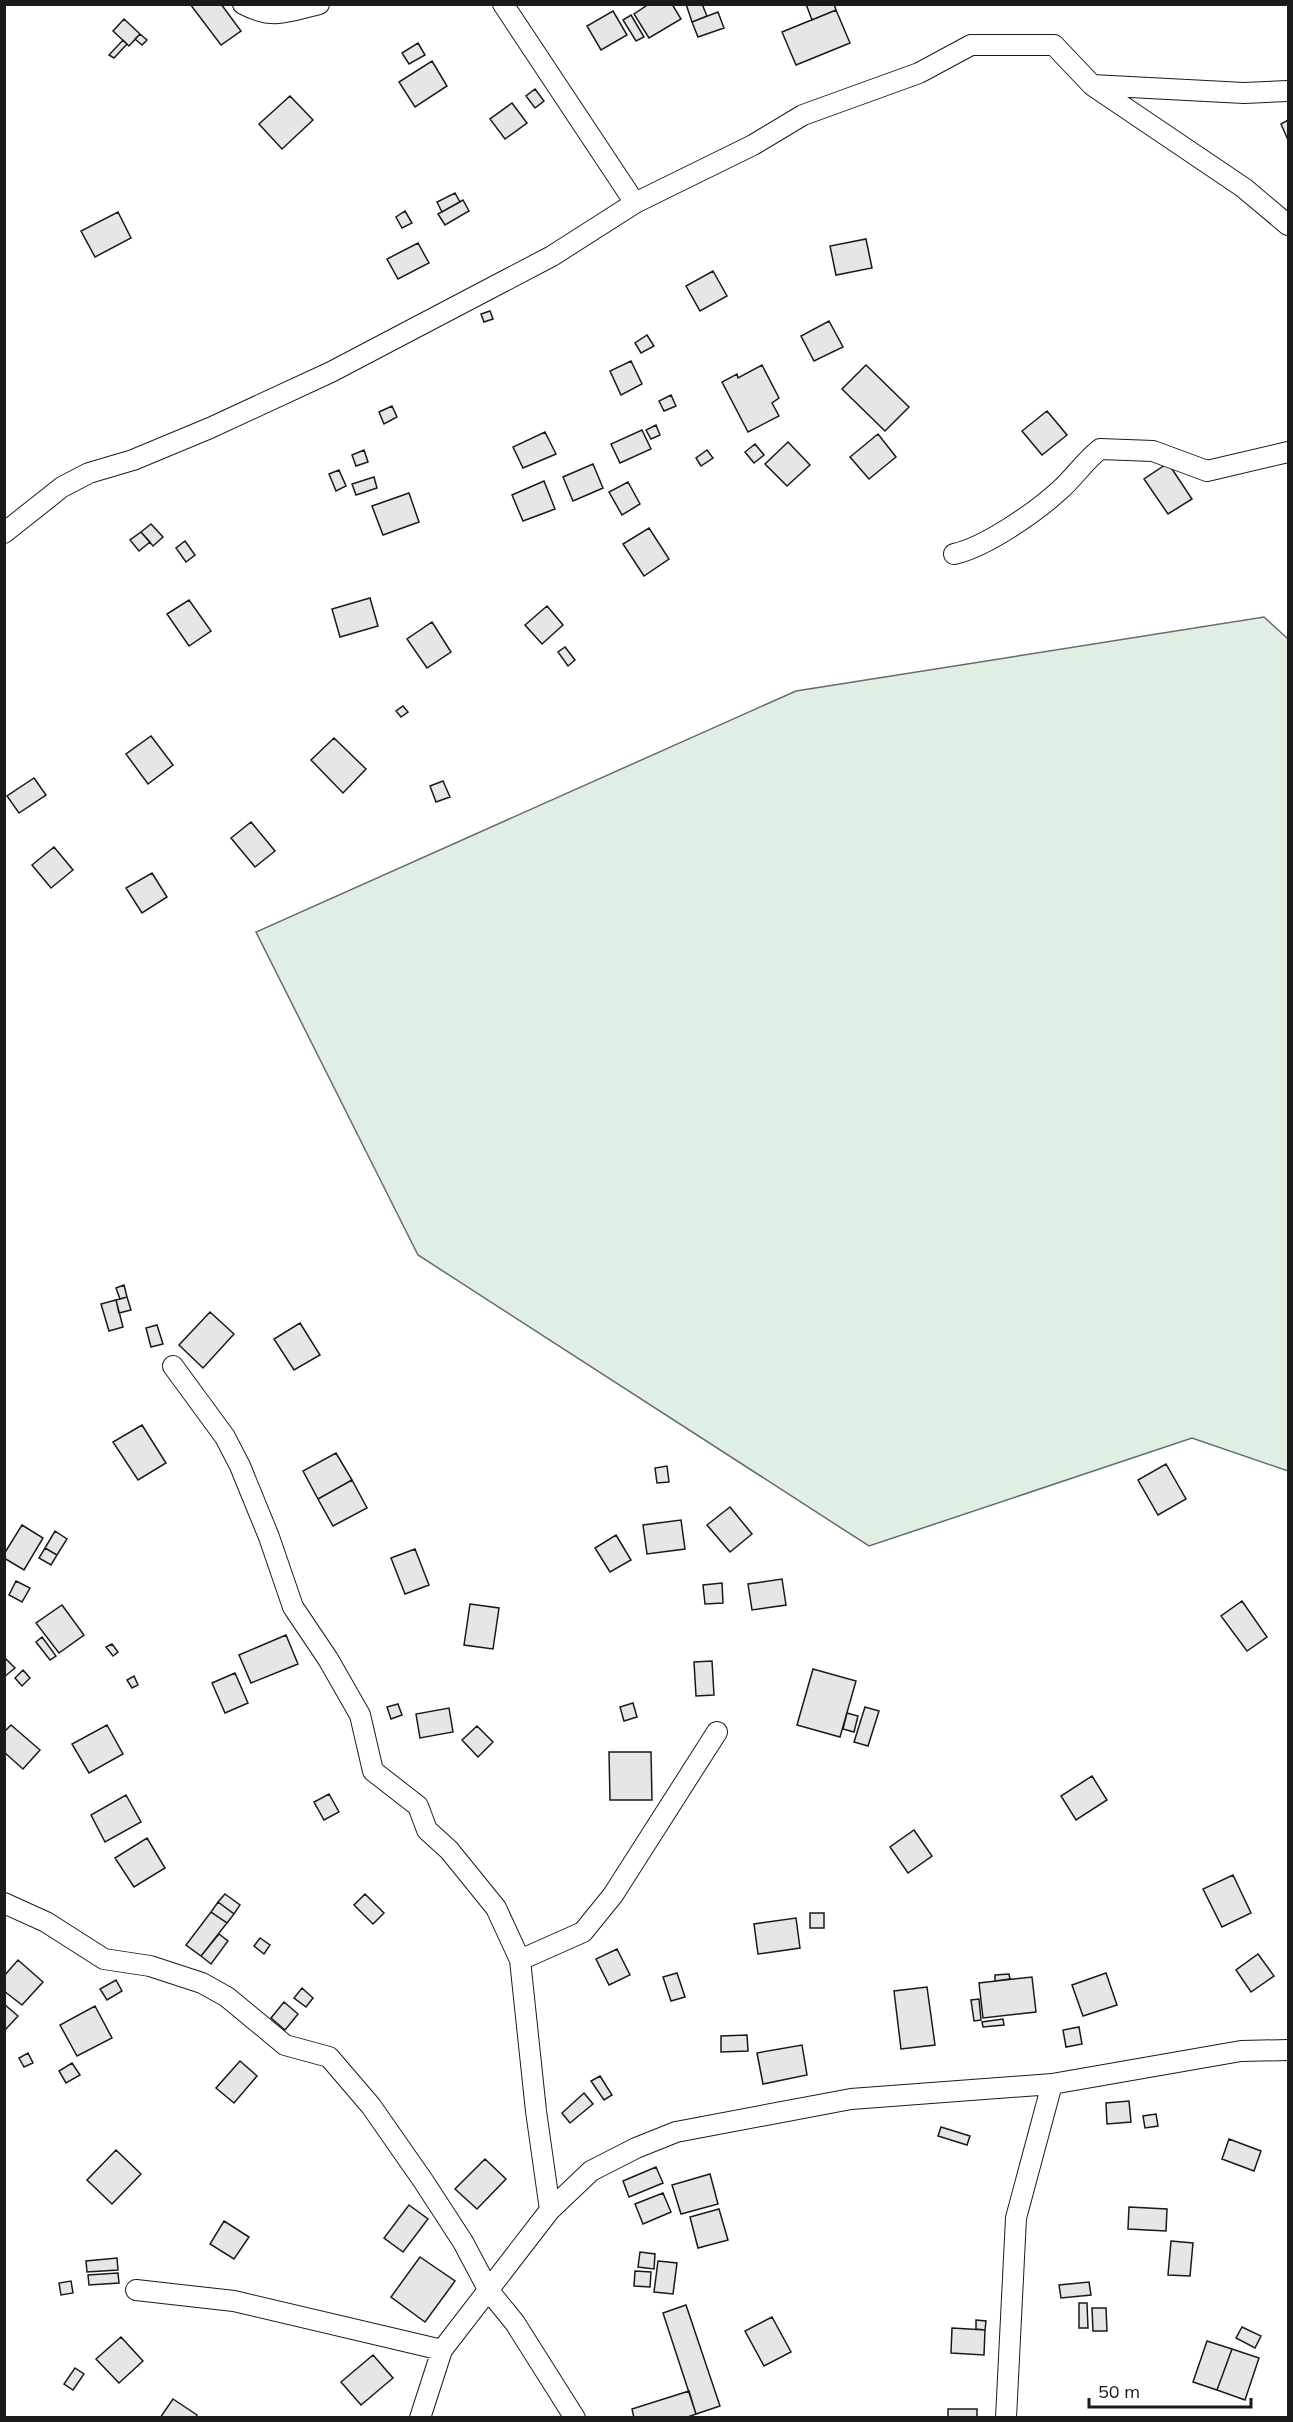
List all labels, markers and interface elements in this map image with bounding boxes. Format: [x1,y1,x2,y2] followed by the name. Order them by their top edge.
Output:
[1089,2371,1251,2409] scale bar
[1098,2380,1140,2403] text: 50 m

